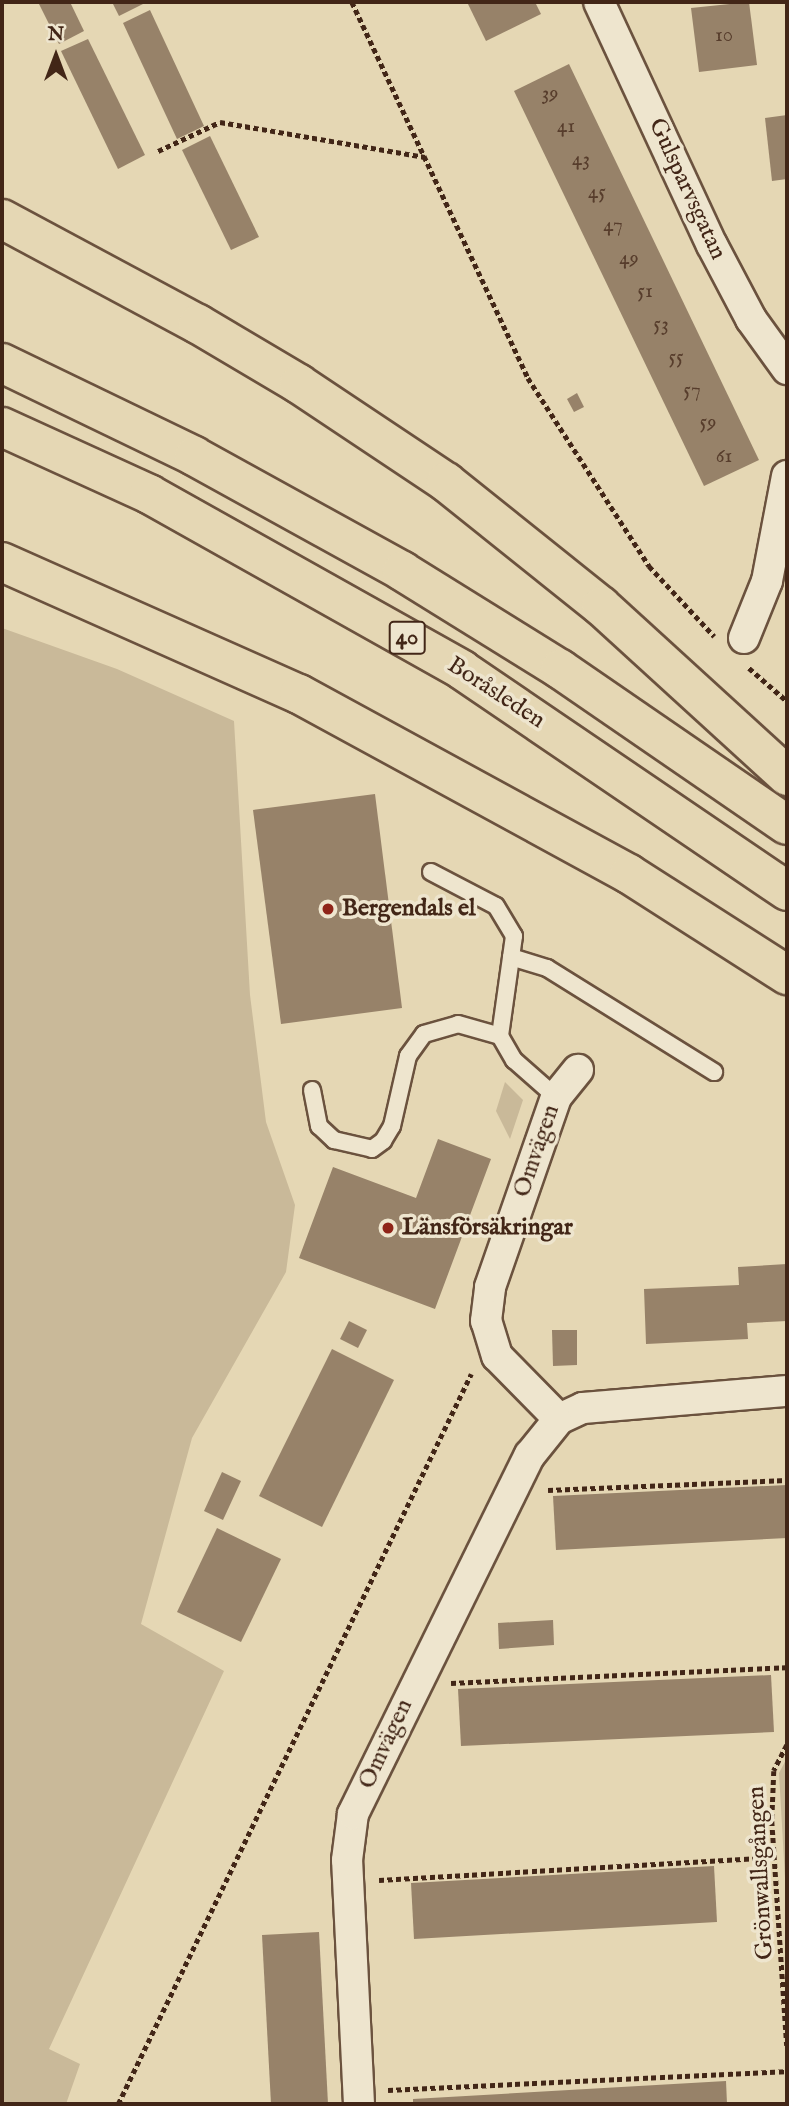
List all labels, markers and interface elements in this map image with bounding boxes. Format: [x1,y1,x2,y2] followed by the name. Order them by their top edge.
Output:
[21,21,91,91] north arrow
[48,23,64,47] text: N
[715,23,733,49] house number: 10
[541,81,559,107] house number: 39
[557,114,575,140] house number: 41
[642,114,732,264] street label: Gulsparvsgatan
[572,147,590,173] house number: 43
[588,180,606,206] house number: 45
[603,213,623,239] house number: 47
[619,246,639,272] house number: 49
[637,279,653,305] house number: 51
[653,312,669,338] house number: 53
[668,345,684,371] house number: 55
[683,378,701,404] house number: 57
[700,410,716,436] house number: 59
[716,444,732,470] house number: 61
[388,618,426,658] road number: 40
[442,651,550,735] street label: Boråsleden
[342,895,476,923] place label: Bergendals el
[320,901,336,917] marker: Bergendals el
[508,1101,566,1201] street label: Omvägen
[402,1214,573,1242] place label: Länsförsäkringar
[380,1220,396,1236] marker: Länsförsäkringar
[353,1694,419,1794] street label: Omvägen
[742,1785,780,1961] street label: Grönwallsgången

